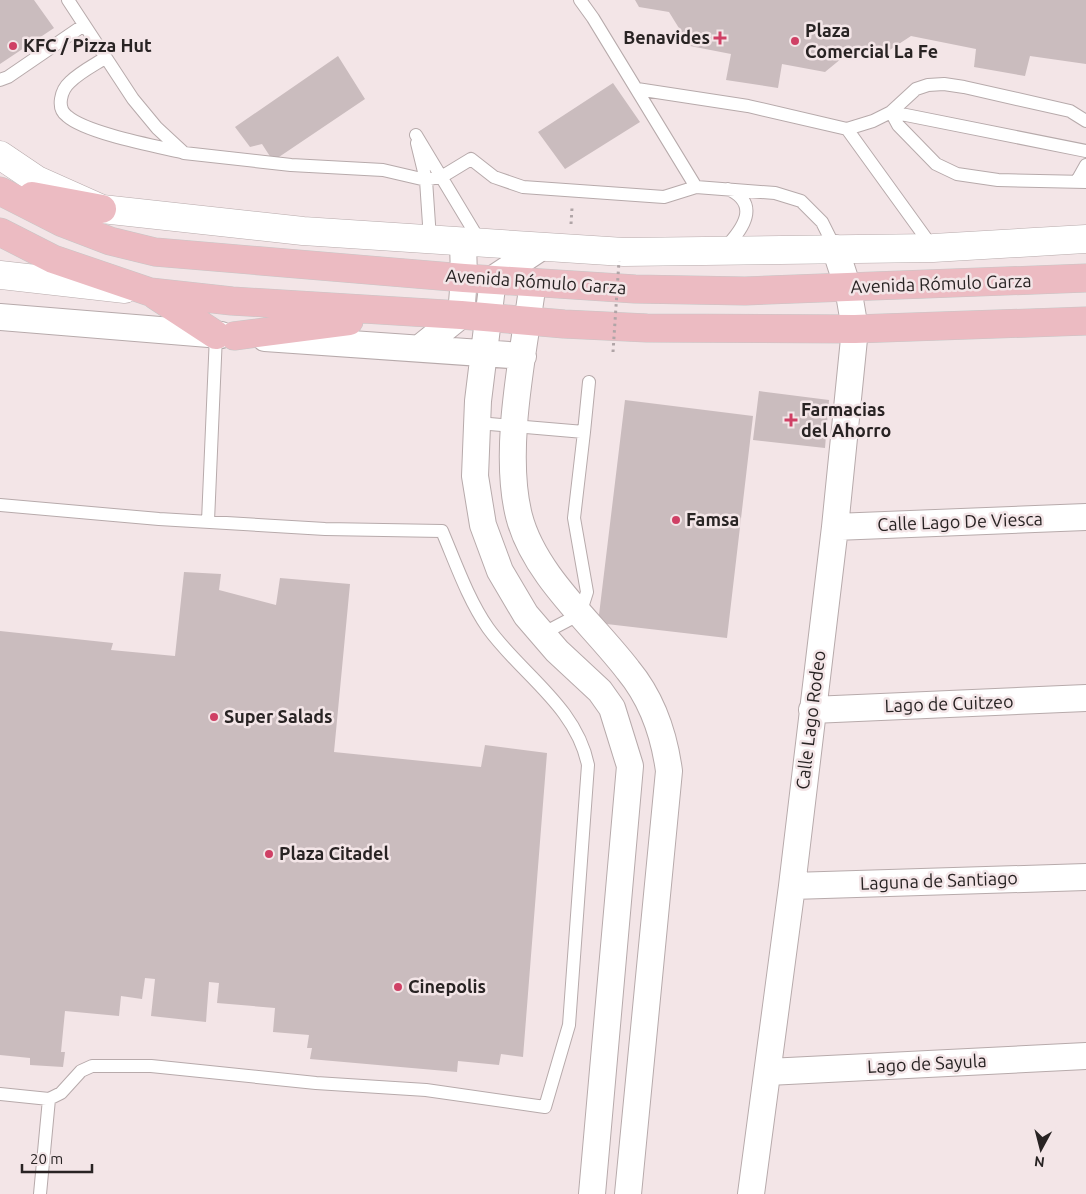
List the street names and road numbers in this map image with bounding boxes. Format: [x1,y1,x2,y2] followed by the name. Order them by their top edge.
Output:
[445,265,627,297] street label: Avenida Rómulo Garza
[850,270,1032,296] street label: Avenida Rómulo Garza
[877,508,1043,534] street label: Calle Lago De Viesca
[792,649,828,791] street label: Calle Lago Rodeo
[884,691,1014,715] street label: Lago de Cuitzeo
[860,867,1018,893] street label: Laguna de Santiago
[867,1050,987,1076] street label: Lago de Sayula

